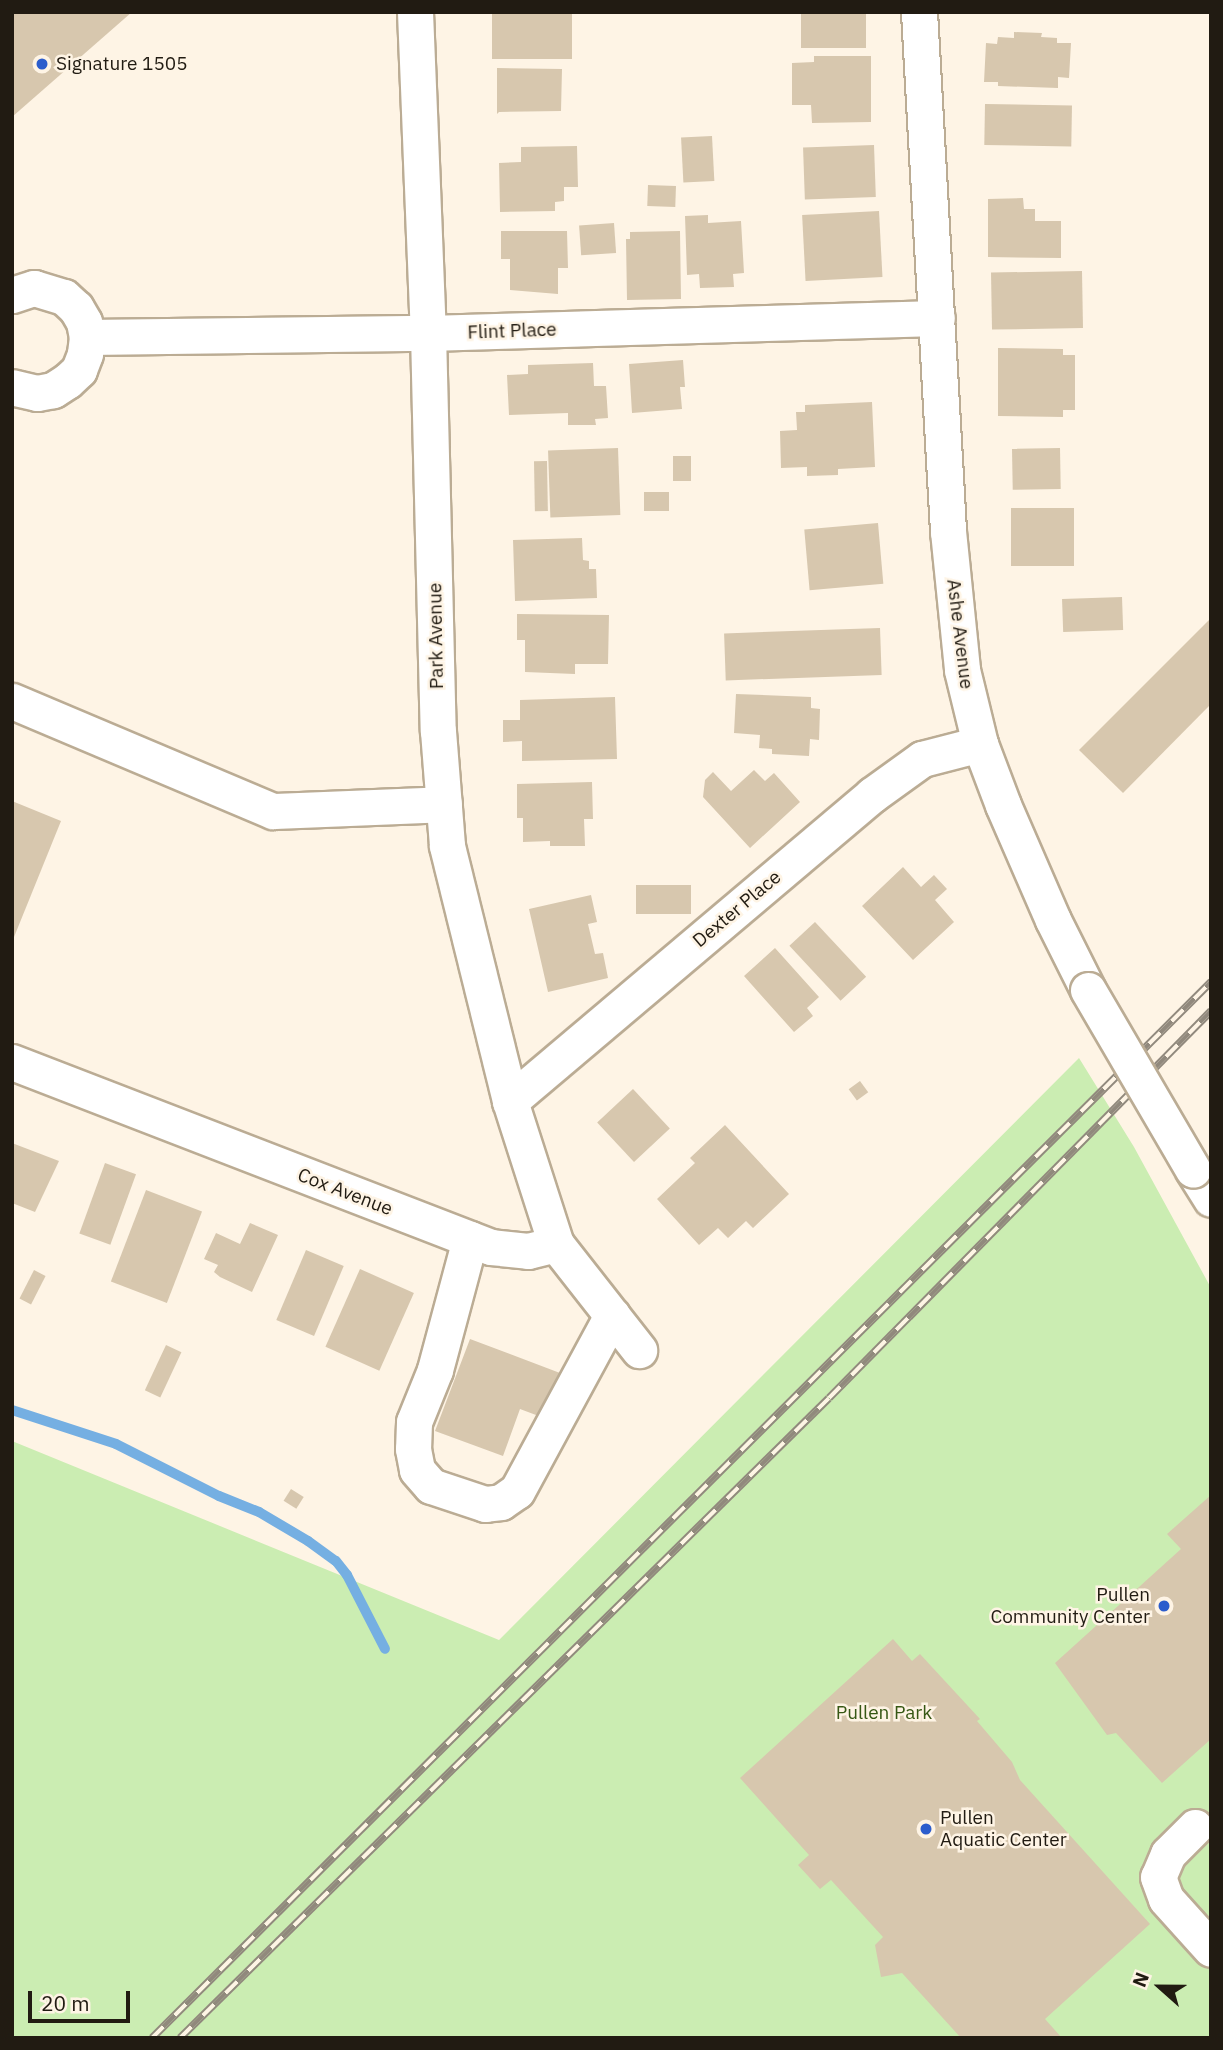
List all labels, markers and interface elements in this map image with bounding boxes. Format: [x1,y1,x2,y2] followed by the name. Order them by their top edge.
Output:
[56,53,188,75] place label: Signature 1505
[34,56,50,72] marker: Signature 1505
[467,318,557,344] street label: Flint Place
[942,578,978,690] street label: Ashe Avenue
[424,583,448,689] street label: Park Avenue
[688,866,786,952] street label: Dexter Place
[294,1163,396,1221] street label: Cox Avenue
[990,1584,1150,1628] place label: Pullen Community Center
[1156,1598,1172,1614] marker: Pullen Community Center
[836,1702,932,1724] park label: Pullen Park
[940,1807,1067,1851] place label: Pullen Aquatic Center
[918,1821,934,1837] marker: Pullen Aquatic Center
[1125,1952,1195,2022] north arrow
[1127,1969,1154,1990] text: N
[32,1976,133,2020] scale bar
[41,1989,90,2017] text: 20 m

